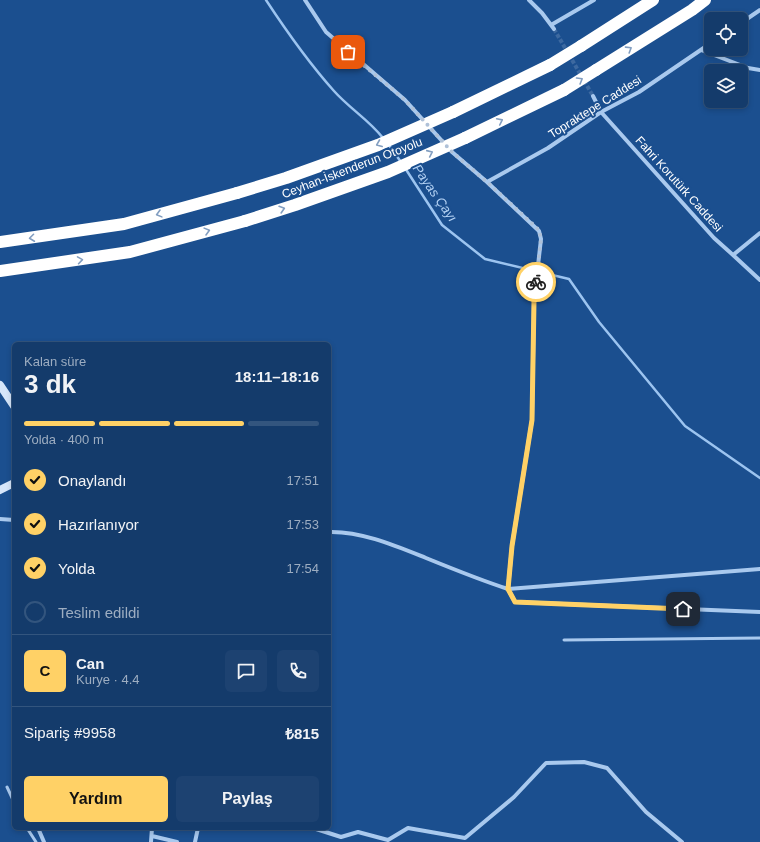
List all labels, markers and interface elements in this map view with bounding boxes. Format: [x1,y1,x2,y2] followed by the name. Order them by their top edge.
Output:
[704,12,748,108] map controls
[704,12,748,56] button: locate
[331,35,365,69] pin
[337,41,359,63] icon: bag
[625,47,632,54] one-way arrow
[704,64,748,108] button: layers
[546,73,644,141] street label: Topraktepe Caddesi
[576,77,583,85] one-way arrow
[496,118,503,126] one-way arrow
[633,133,725,235] street label: Fahri Korutürk Caddesi
[280,135,424,201] street label: Ceyhan-İskenderun Otoyolu
[375,140,382,148] one-way arrow
[426,150,433,158] one-way arrow
[410,161,460,225] water label: Payas Çayı
[279,205,286,214] one-way arrow
[156,210,163,218] one-way arrow
[204,228,210,236] one-way arrow
[29,233,35,242] one-way arrow
[77,256,83,265] one-way arrow
[516,262,556,302] courier
[525,271,547,293] icon: bike
[24,354,86,369] text: Kalan süre
[235,368,319,385] text: 18:11–18:16
[24,369,76,399] text: 3 dk
[24,432,104,447] text: Yolda · 400 m
[24,469,46,491] icon: check
[58,472,126,489] text: Onaylandı
[286,473,319,488] text: 17:51
[24,513,46,535] icon: check
[58,516,139,533] text: Hazırlanıyor
[286,517,319,532] text: 17:53
[24,557,46,579] icon: check
[58,560,95,577] text: Yolda
[286,561,319,576] text: 17:54
[666,592,700,626] pin
[672,598,694,620] icon: home
[58,604,140,621] text: Teslim edildi
[225,650,267,692] button: chat
[277,650,319,692] button: phone
[76,655,104,672] text: Can
[40,662,50,679] text: C
[76,672,140,687] text: Kurye · 4.4
[24,724,116,741] text: Sipariş #9958
[285,725,319,742] text: ₺815
[24,776,168,822] button: Yardım
[176,776,319,822] button: Paylaş

